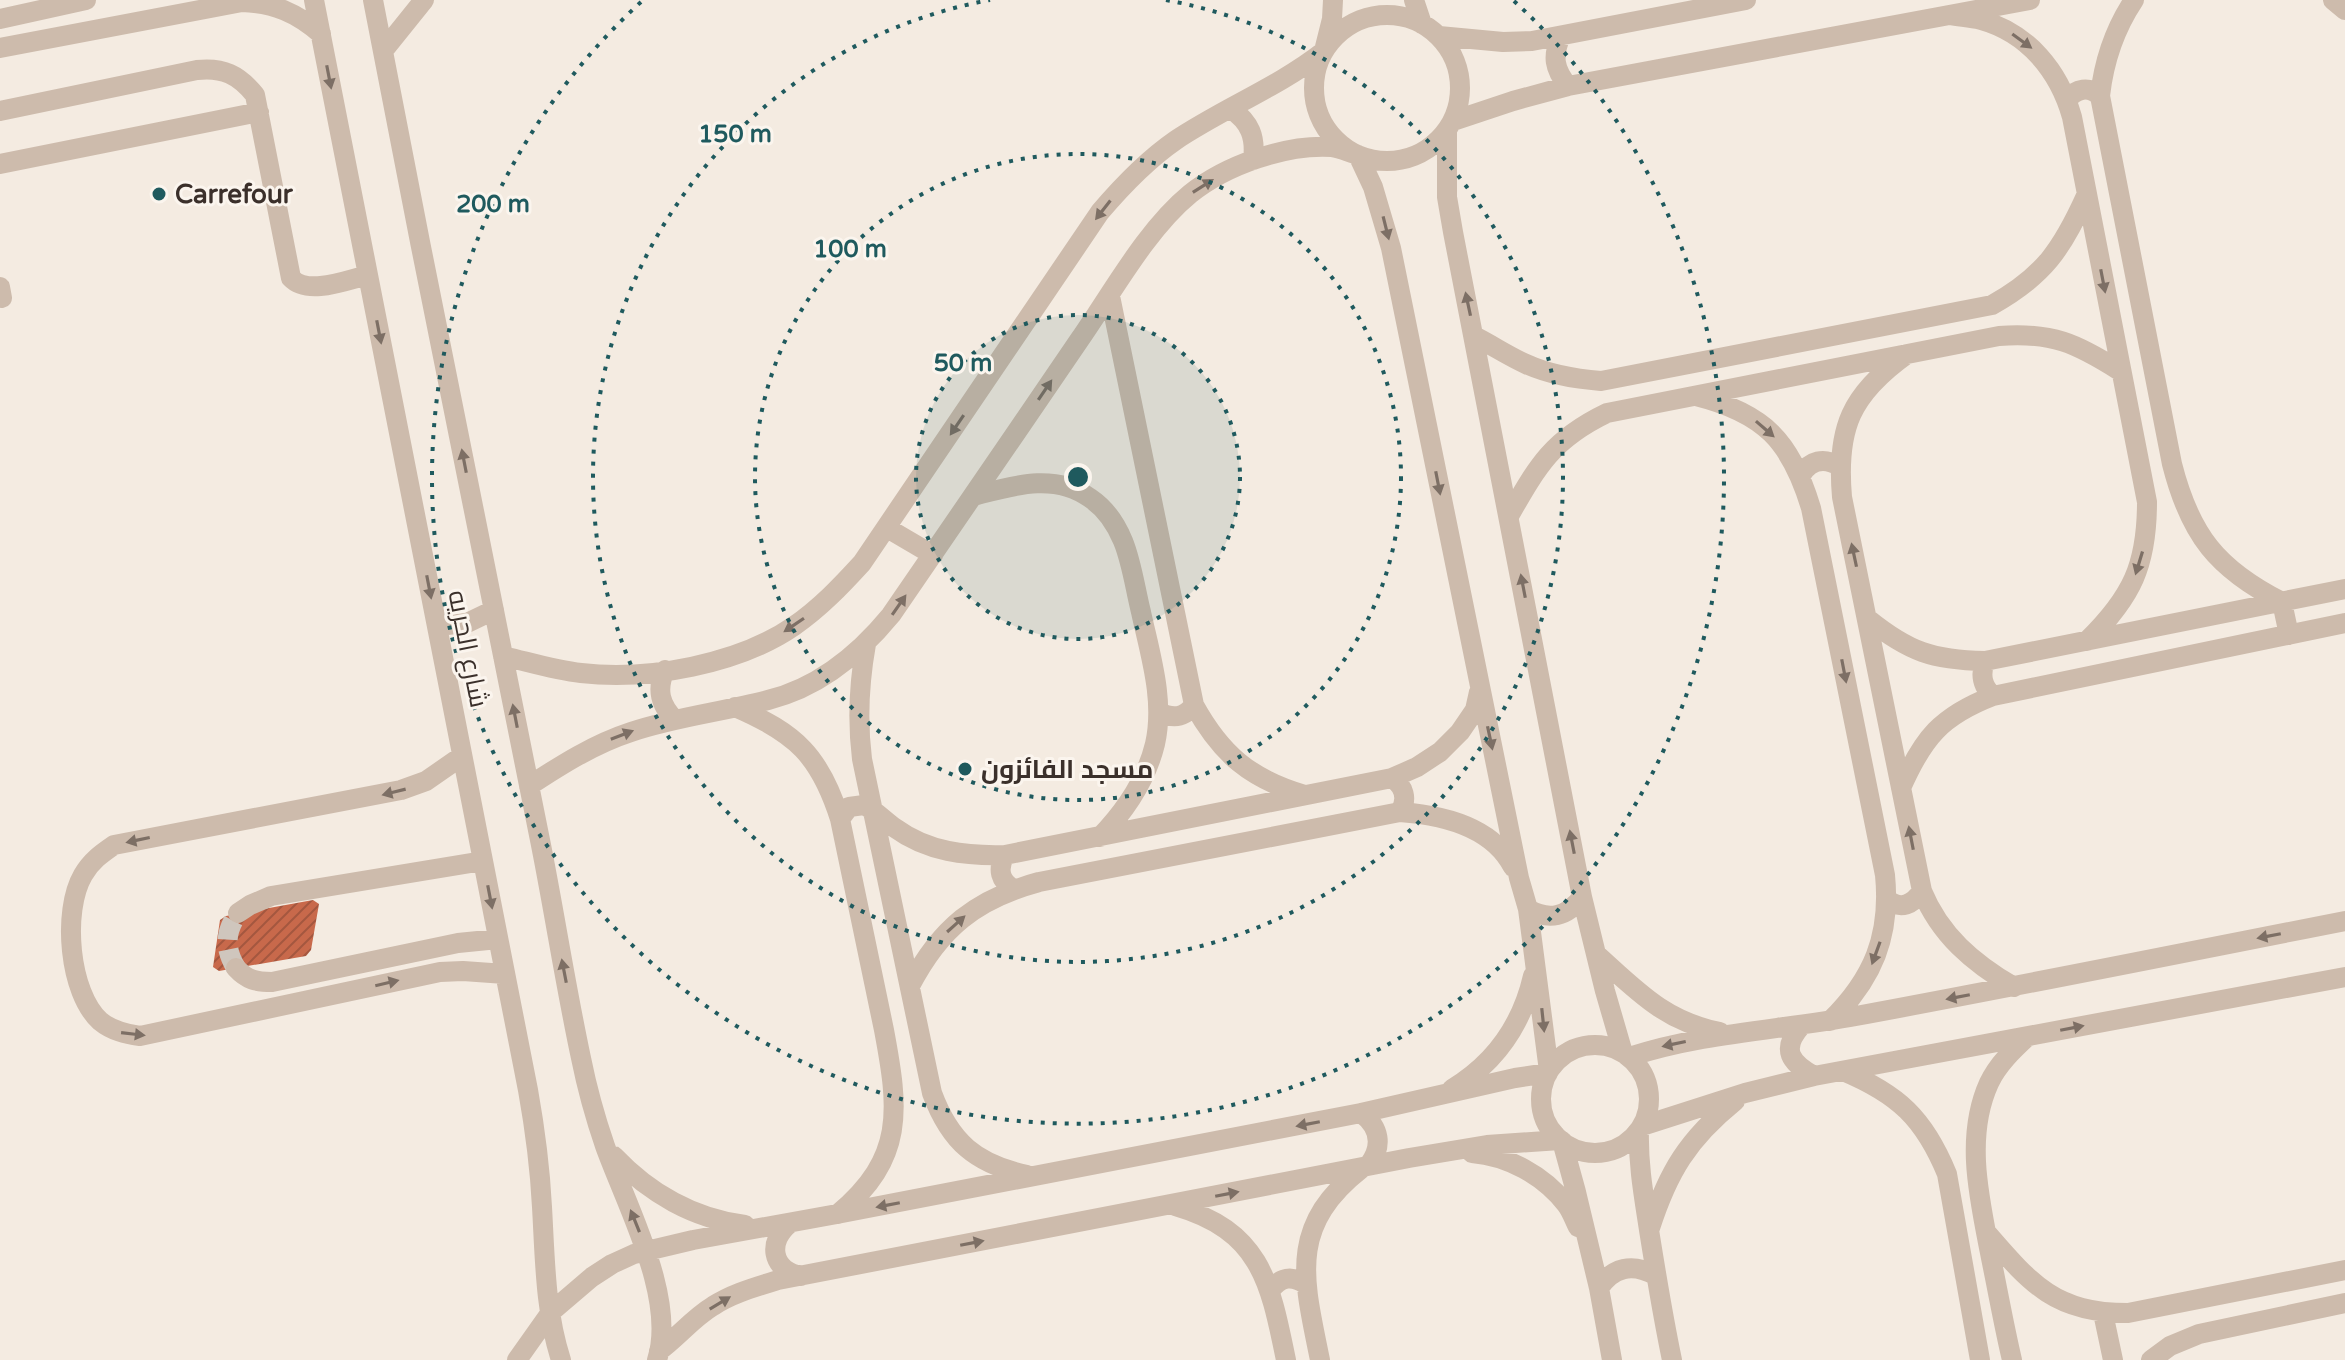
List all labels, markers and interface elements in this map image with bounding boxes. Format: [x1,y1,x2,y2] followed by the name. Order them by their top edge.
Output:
[2011,33,2033,49] one-way arrow
[323,64,336,89] one-way arrow
[698,120,772,149] text: 150 m
[175,179,294,210] place label: Carrefour
[1192,179,1214,193] one-way arrow
[150,185,168,203] marker: Carrefour
[456,190,530,219] text: 200 m
[1095,200,1111,220] one-way arrow
[1380,216,1392,241] one-way arrow
[813,235,887,264] text: 100 m
[2097,269,2109,294] one-way arrow
[1461,291,1473,316] one-way arrow
[373,319,386,344] one-way arrow
[934,349,992,378] text: 50 m
[1038,379,1052,401] one-way arrow
[950,414,964,436] one-way arrow
[1754,420,1774,437] one-way arrow
[457,448,470,473] one-way arrow
[1064,463,1092,491] centre of rings
[1432,470,1445,495] one-way arrow
[1848,543,1860,568] one-way arrow
[2132,552,2145,576] one-way arrow
[1516,574,1528,599] one-way arrow
[423,575,436,600] one-way arrow
[440,588,495,710] street label: شارع الحريه
[891,594,906,615] one-way arrow
[783,617,804,632] one-way arrow
[1838,659,1851,684] one-way arrow
[508,703,521,728] one-way arrow
[1484,725,1497,750] one-way arrow
[610,729,634,741] one-way arrow
[981,754,1153,785] place label: مسجد الفائزون
[956,760,974,778] marker: مسجد الفائزون
[381,786,406,798] one-way arrow
[1904,825,1917,850] one-way arrow
[1565,829,1577,854] one-way arrow
[125,834,150,847] one-way arrow
[484,885,497,910] one-way arrow
[945,916,965,933] one-way arrow
[2256,930,2281,943] one-way arrow
[1870,941,1882,965] one-way arrow
[558,959,570,984] one-way arrow
[375,976,400,989] one-way arrow
[1946,991,1971,1004] one-way arrow
[1537,1008,1550,1033] one-way arrow
[2060,1021,2085,1033] one-way arrow
[121,1028,146,1041] one-way arrow
[1662,1038,1687,1050] one-way arrow
[1295,1118,1320,1130] one-way arrow
[1215,1187,1240,1199] one-way arrow
[875,1199,900,1211] one-way arrow
[628,1209,641,1233] one-way arrow
[959,1236,984,1249] one-way arrow
[709,1296,731,1310] one-way arrow

